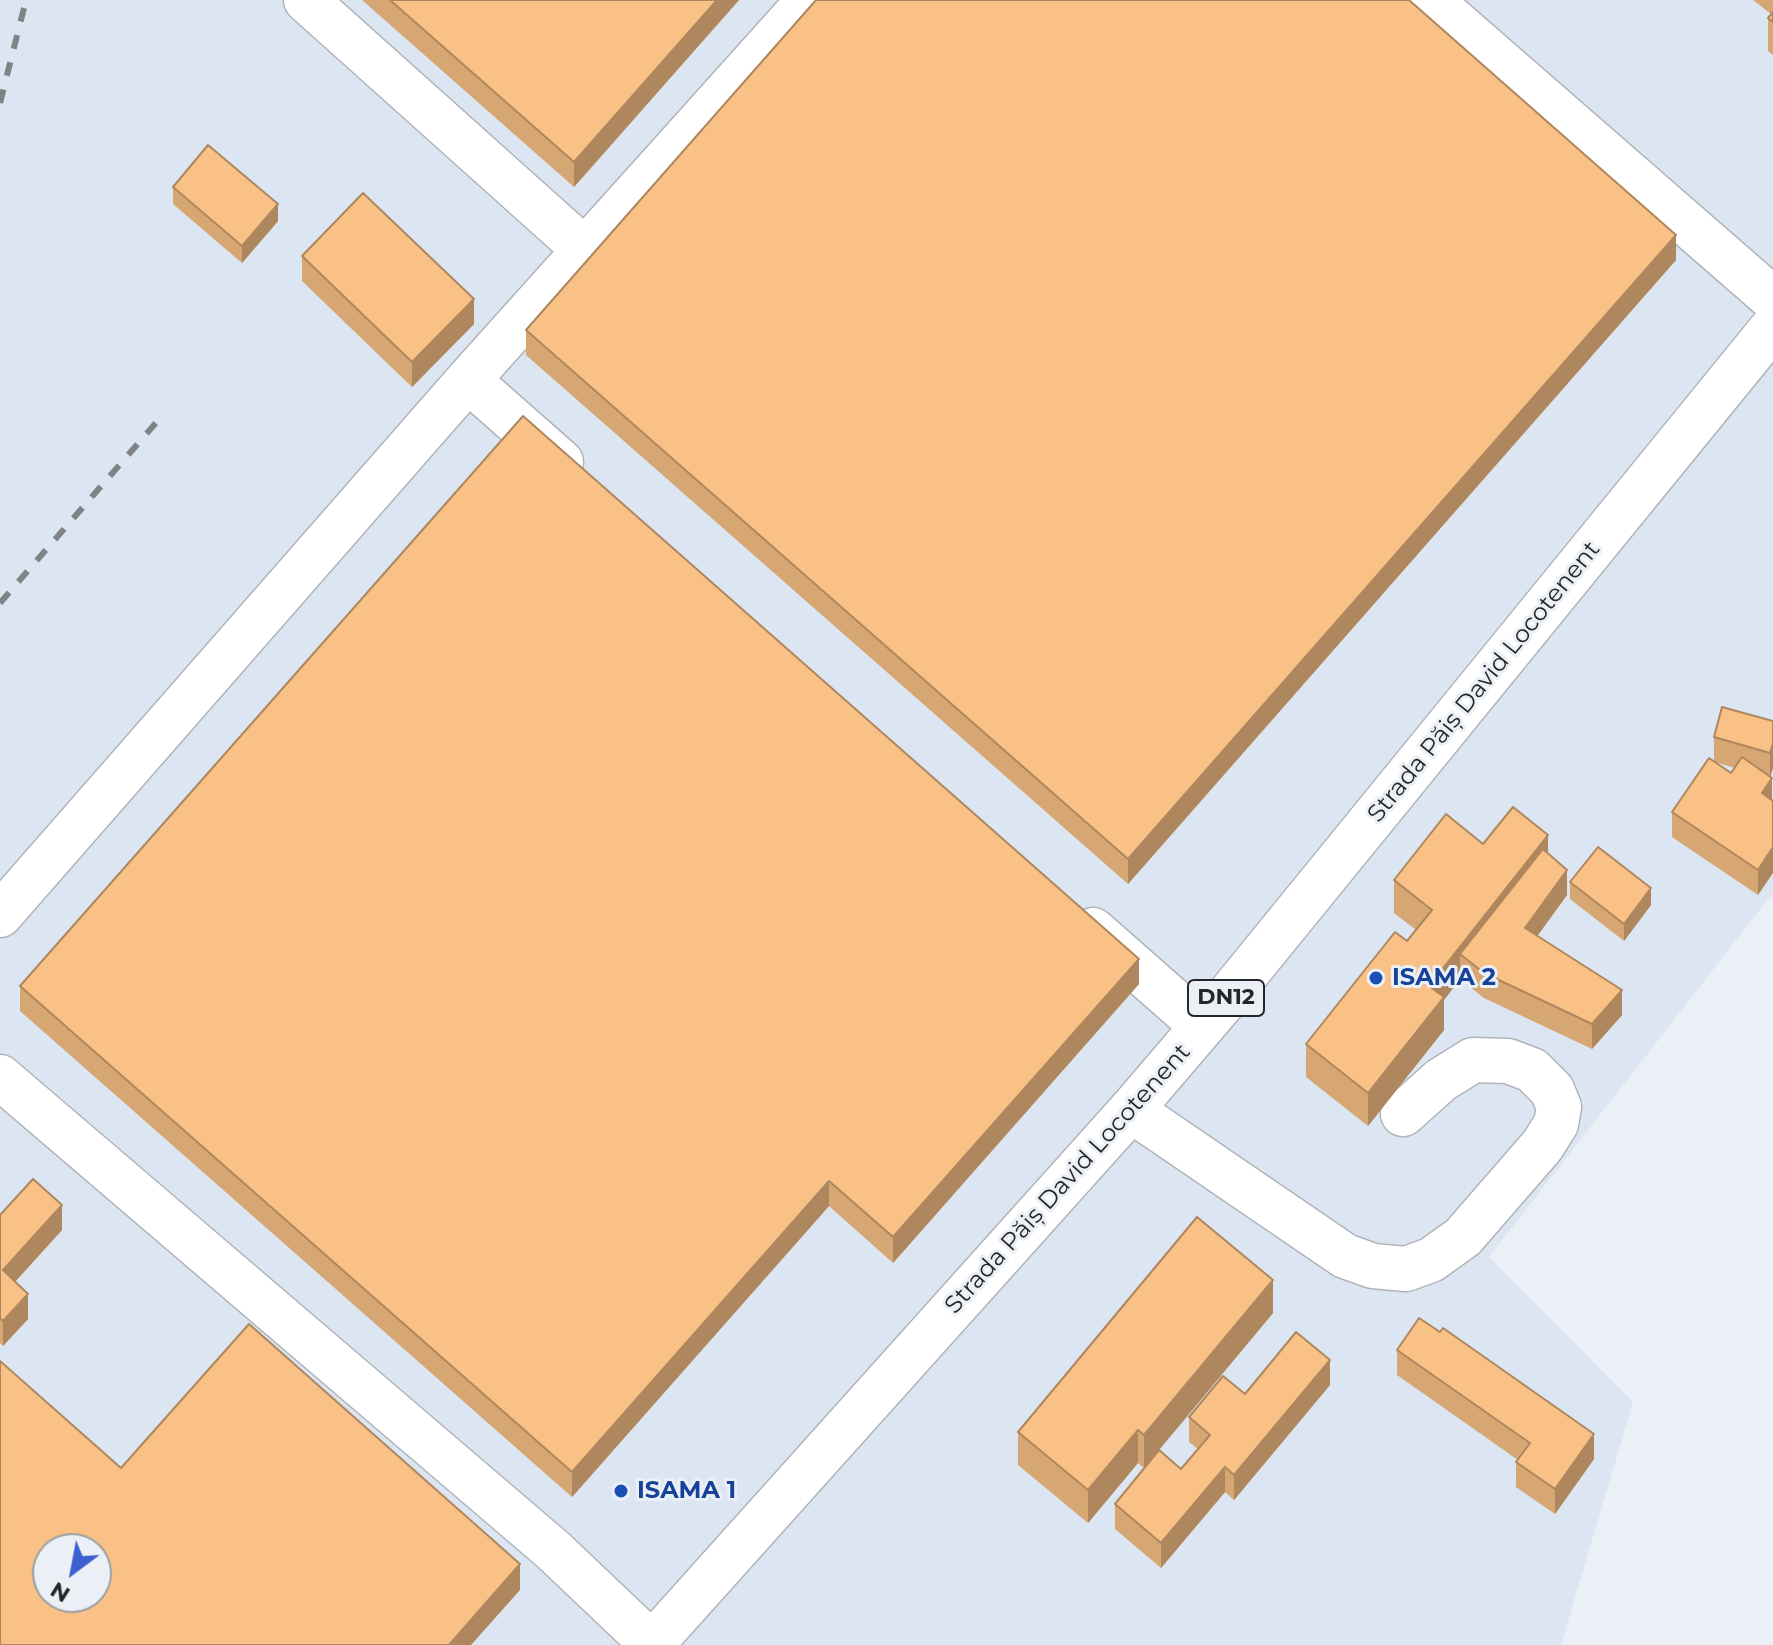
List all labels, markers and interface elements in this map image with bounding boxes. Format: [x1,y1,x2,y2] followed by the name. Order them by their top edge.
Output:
[1362,536,1606,828] street label: Strada Păiș David Locotenent
[1392,964,1496,992] place label: ISAMA 2
[1367,969,1385,987] marker: ISAMA 2
[1188,980,1264,1016] road number: DN12
[939,1038,1197,1320] street label: Strada Păiș David Locotenent
[637,1477,736,1505] place label: ISAMA 1
[612,1482,630,1500] marker: ISAMA 1
[32,1533,112,1613] north arrow
[45,1576,75,1608] text: N

